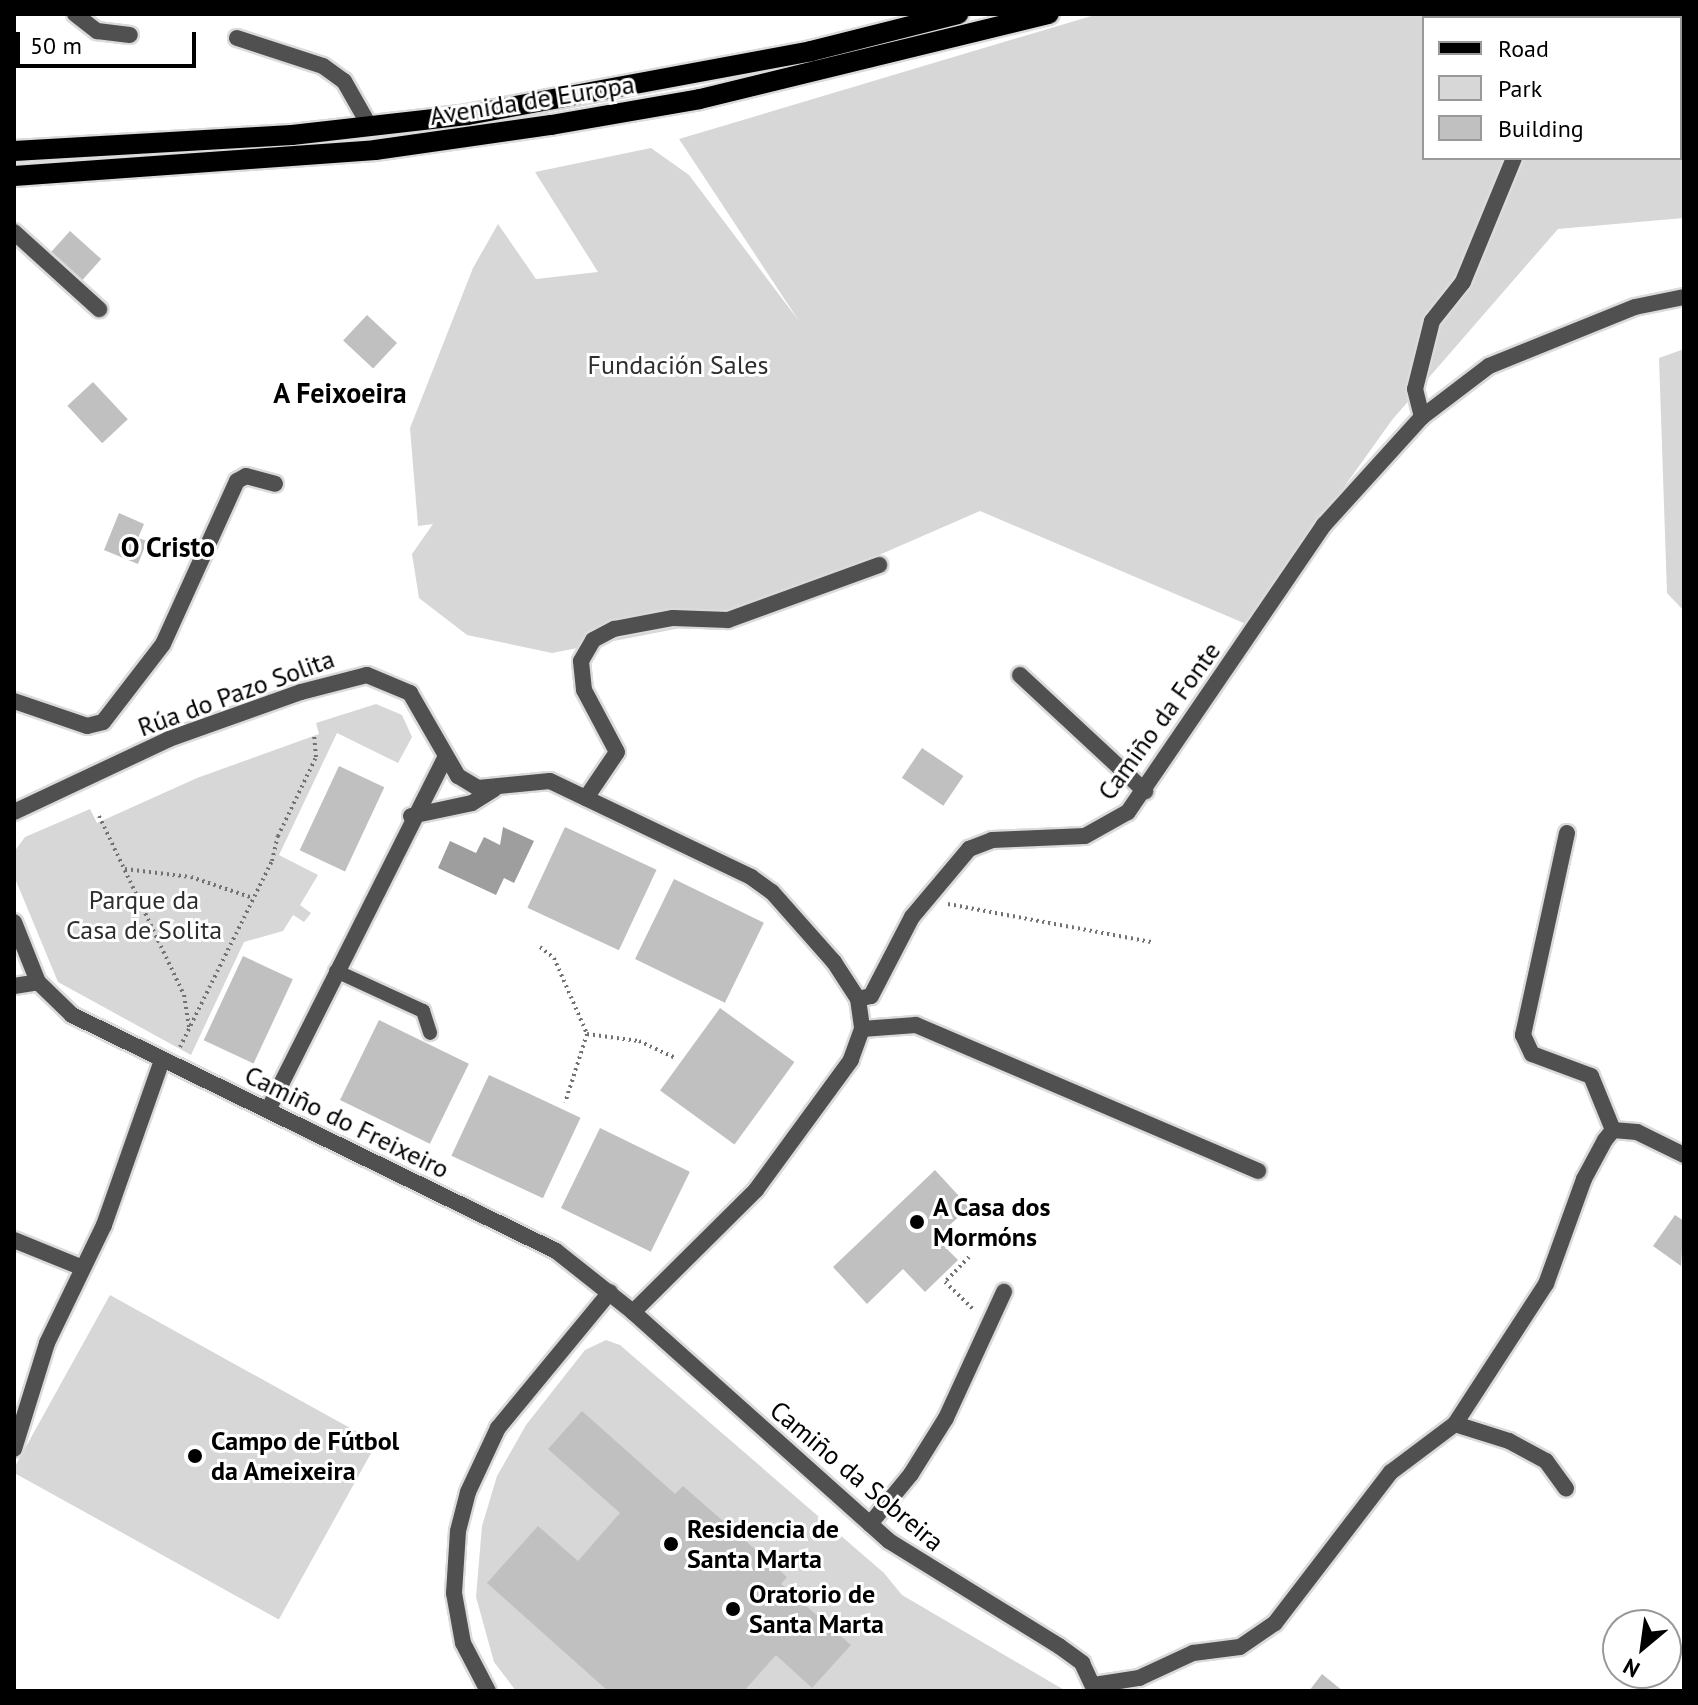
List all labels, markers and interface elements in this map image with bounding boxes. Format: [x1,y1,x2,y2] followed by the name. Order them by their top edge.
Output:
[20,16,200,66] scale bar
[1422,16,1682,160] legend
[30,30,82,61] text: 50 m
[1498,33,1549,64] text: Road
[428,68,636,132] street label: Avenida de Europa
[1498,73,1542,104] text: Park
[1498,113,1584,144] text: Building
[588,349,768,381] park label: Fundación Sales
[273,376,407,410] district label: A Feixoeira
[120,530,216,564] district label: O Cristo
[1091,636,1227,806] street label: Camiño da Fonte
[134,643,338,743] street label: Rúa do Pazo Solita
[66,884,222,946] park label: Parque da Casa de Solita
[240,1059,454,1185] street label: Camiño do Freixeiro
[933,1191,1052,1252] place label: A Casa dos Mormóns
[908,1213,926,1231] marker: A Casa dos Mormóns
[764,1394,950,1558] street label: Camiño da Sobreira
[211,1425,399,1486] place label: Campo de Fútbol da Ameixeira
[186,1447,204,1465] marker: Campo de Fútbol da Ameixeira
[687,1513,839,1574] place label: Residencia de Santa Marta
[662,1535,680,1553] marker: Residencia de Santa Marta
[749,1578,884,1640] place label: Oratorio de Santa Marta
[724,1600,742,1618] marker: Oratorio de Santa Marta
[1602,1609,1682,1689] north arrow
[1618,1652,1644,1684] text: N

